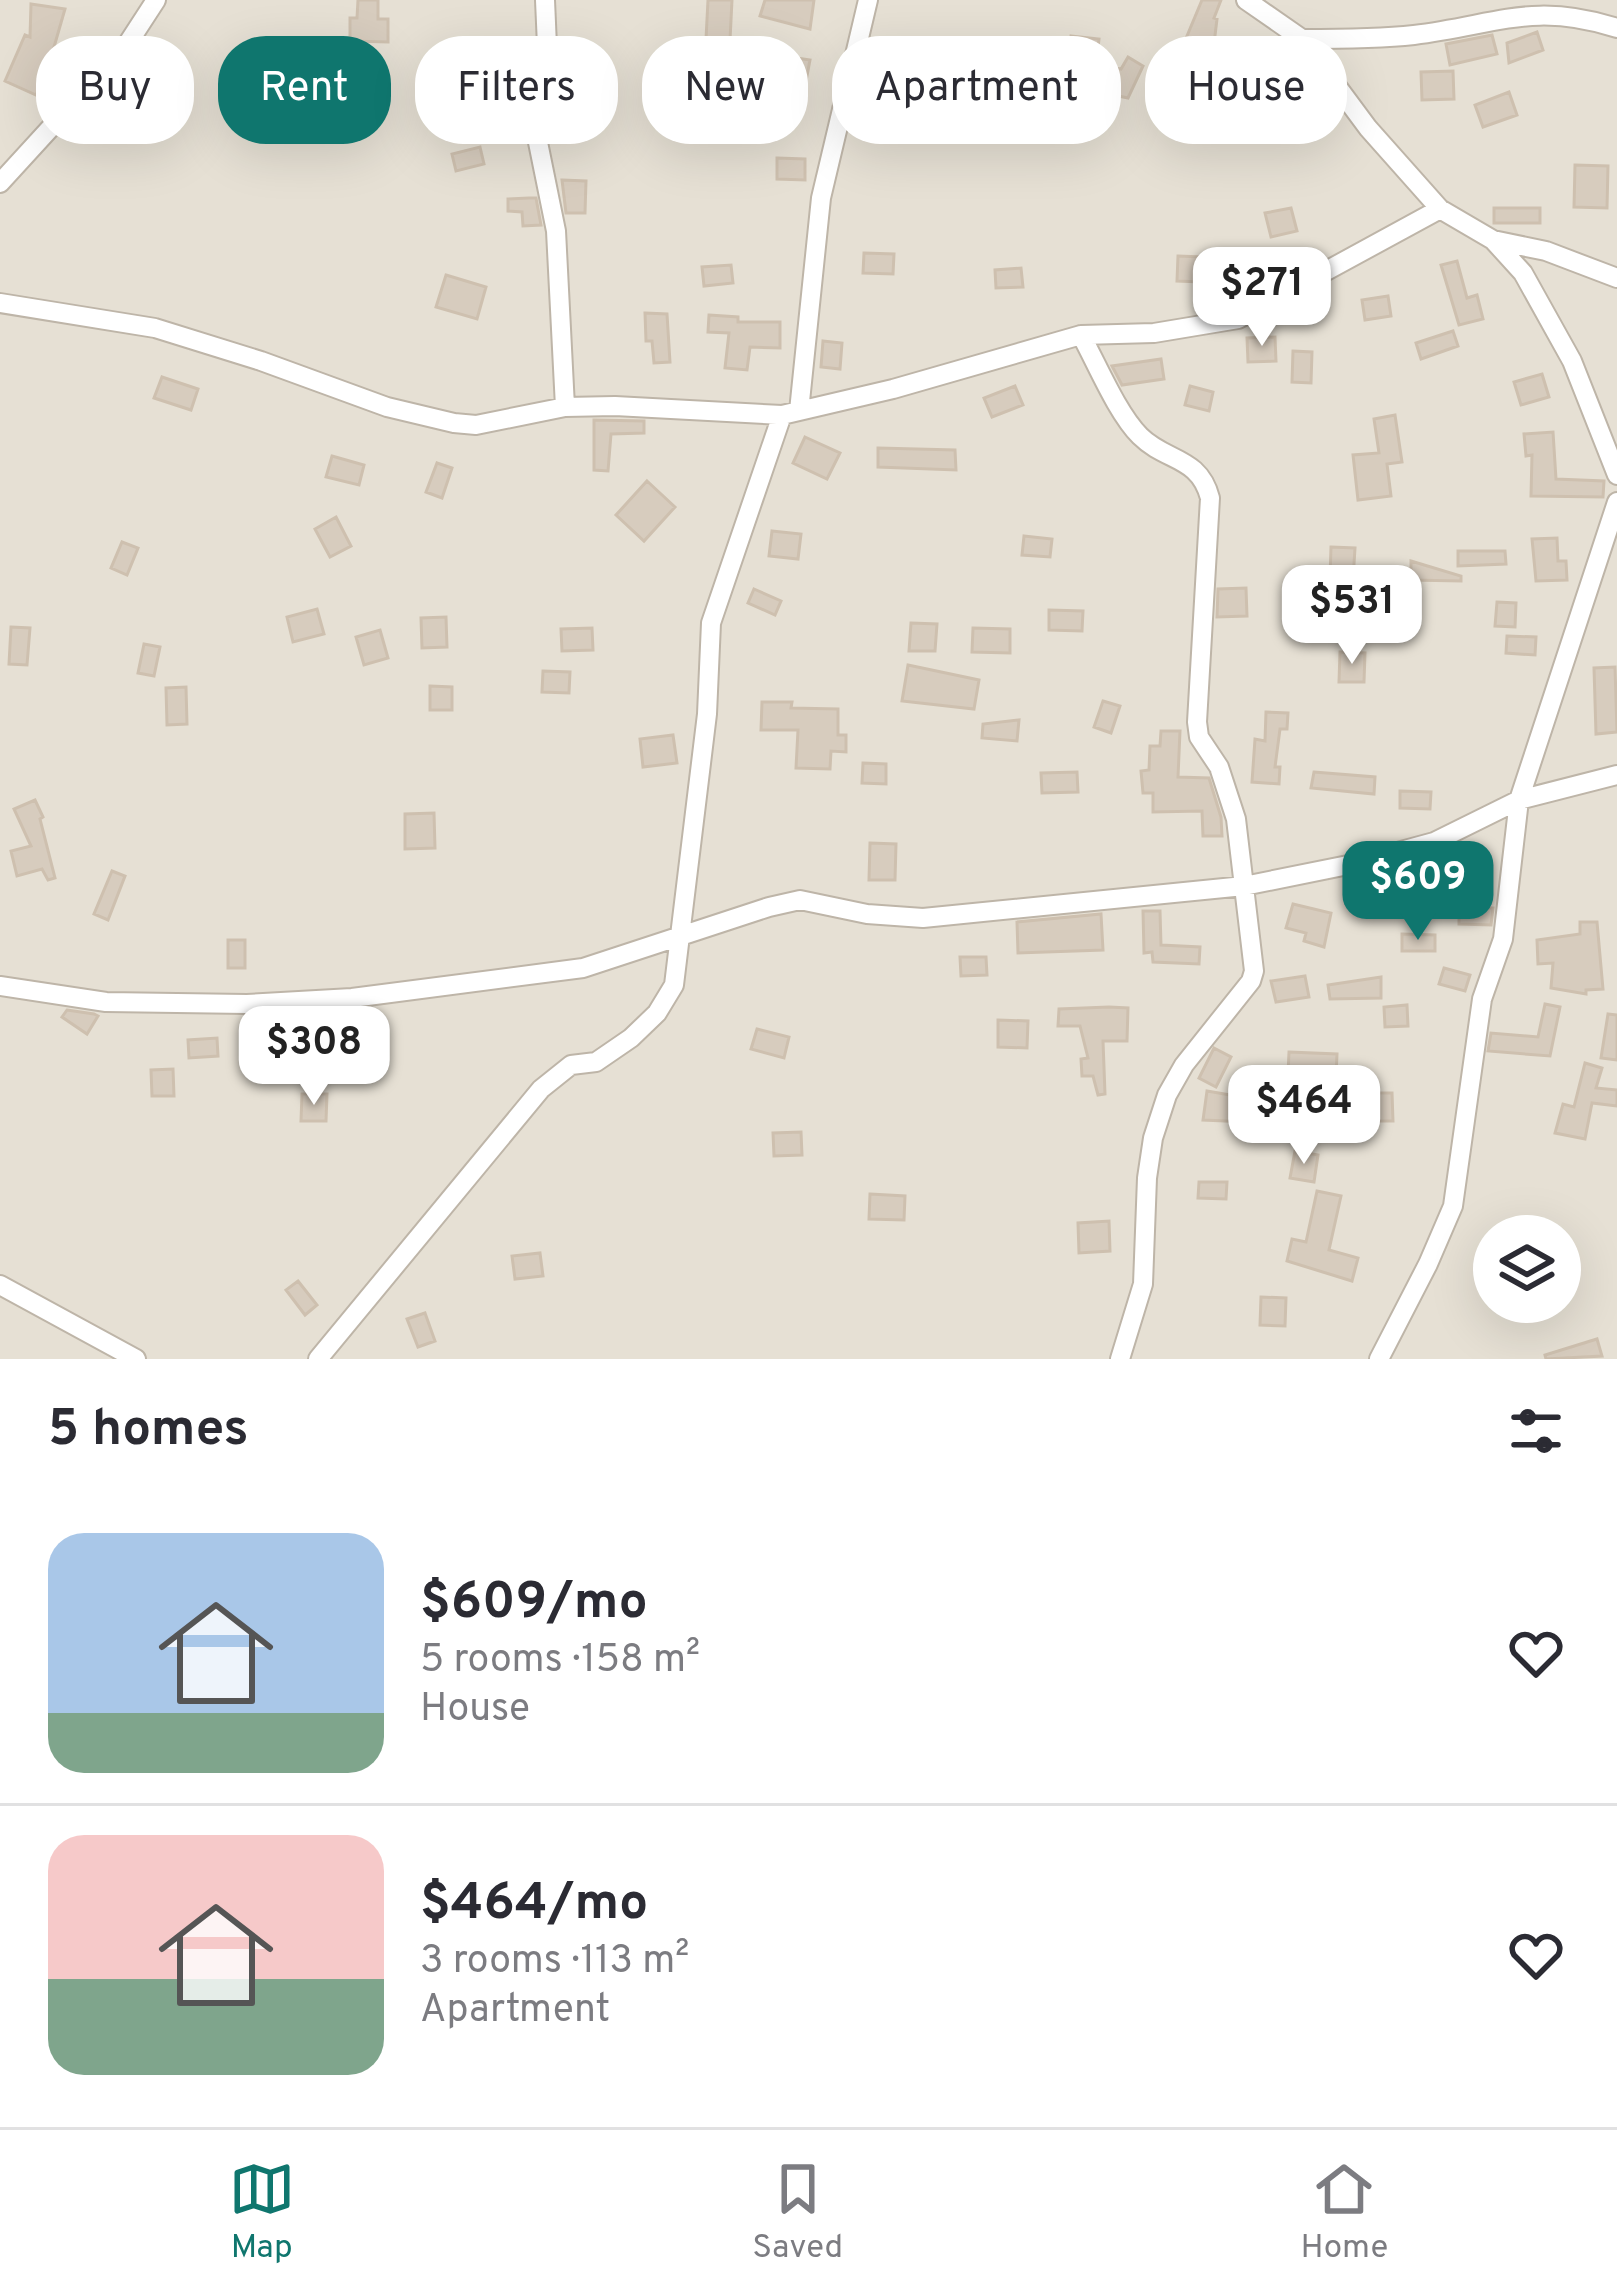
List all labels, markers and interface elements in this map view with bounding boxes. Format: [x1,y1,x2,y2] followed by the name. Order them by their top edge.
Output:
[36,36,194,144] chip: Buy
[218,36,391,144] chip: Rent
[415,36,618,144] chip: Filters
[642,36,808,144] chip: New
[832,36,1121,144] chip: Apartment
[1145,36,1347,144] chip: House
[1191,247,1333,349] pin: $271
[1220,261,1304,310] text: $271
[1281,565,1423,667] pin: $531
[1309,579,1395,628] text: $531
[1347,841,1489,943] pin: $609
[1369,855,1467,904] text: $609
[243,1006,385,1108] pin: $308
[266,1020,362,1069] text: $308
[1233,1065,1375,1167] pin: $464
[1255,1079,1353,1128] text: $464
[1473,1215,1581,1323] map controls
[1473,1215,1581,1323] button: layers
[1503,1398,1569,1464] icon: filters
[48,1399,249,1464] text: 5 homes
[420,1572,648,1637] text: $609/mo
[144,1581,288,1725] icon: home
[1503,1620,1569,1686] icon: heart
[420,1637,700,1686] text: 5 rooms · 158 m²
[420,1686,530,1735] text: House
[420,1873,648,1938] text: $464/mo
[144,1883,288,2027] icon: home
[1503,1922,1569,1988] icon: heart
[420,1938,689,1987] text: 3 rooms · 113 m²
[420,1987,610,2036] text: Apartment
[229,2156,295,2270] tab: Map
[752,2156,843,2270] tab: Saved
[1301,2156,1388,2270] tab: Home

